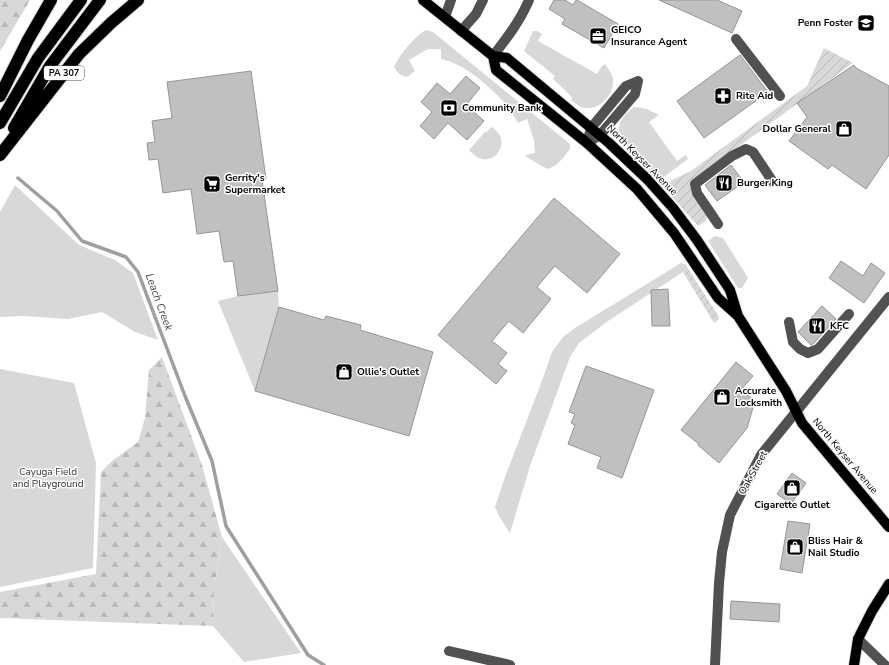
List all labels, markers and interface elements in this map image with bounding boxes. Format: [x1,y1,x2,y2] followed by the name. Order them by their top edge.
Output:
[856,13,876,33] school or university icon: Penn Foster
[798,16,853,30] place label: Penn Foster
[611,23,687,49] place label: GEICO Insurance Agent
[588,26,608,46] office icon: GEICO Insurance Agent
[44,66,84,80] road number: PA 307
[713,86,733,106] pharmacy icon: Rite Aid
[736,89,773,103] place label: Rite Aid
[439,98,459,118] bank icon: Community Bank
[462,101,542,115] place label: Community Bank
[834,119,854,139] shop icon: Dollar General
[603,121,681,199] street label: North Keyser Avenue
[763,122,832,136] place label: Dollar General
[225,171,285,197] place label: Gerrity's Supermarket
[714,173,734,193] restaurant icon: Burger King
[202,174,222,194] supermarket icon: Gerrity's Supermarket
[737,176,793,190] place label: Burger King
[142,271,177,333] water label: Leach Creek
[807,316,827,336] restaurant icon: KFC
[830,319,849,333] place label: KFC
[334,362,354,382] shop icon: Ollie's Outlet
[357,365,419,379] place label: Ollie's Outlet
[735,384,782,410] place label: Accurate Locksmith
[712,387,732,407] shop icon: Accurate Locksmith
[809,415,881,497] street label: North Keyser Avenue
[735,448,771,497] street label: Oak Street
[12,465,84,491] park label: Cayuga Field and Playground
[782,478,802,498] shop icon: Cigarette Outlet
[754,498,830,512] place label: Cigarette Outlet
[808,534,863,560] place label: Bliss Hair & Nail Studio
[785,537,805,557] shop icon: Bliss Hair & Nail Studio

